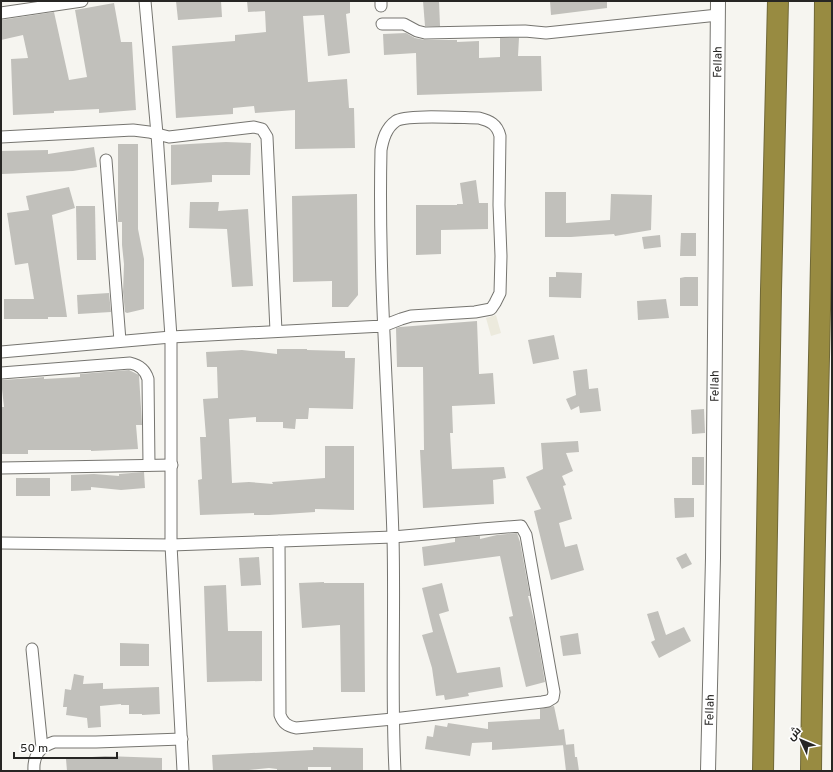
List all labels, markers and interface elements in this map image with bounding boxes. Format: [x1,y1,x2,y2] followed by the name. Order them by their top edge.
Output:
[710,46,727,78] street label: Fellah
[707,370,724,402] street label: Fellah
[702,694,719,726] street label: Fellah
[781,720,821,760] north arrow
[785,724,804,744] text: ش
[14,734,117,760] scale bar
[20,741,48,757] text: 50 m

